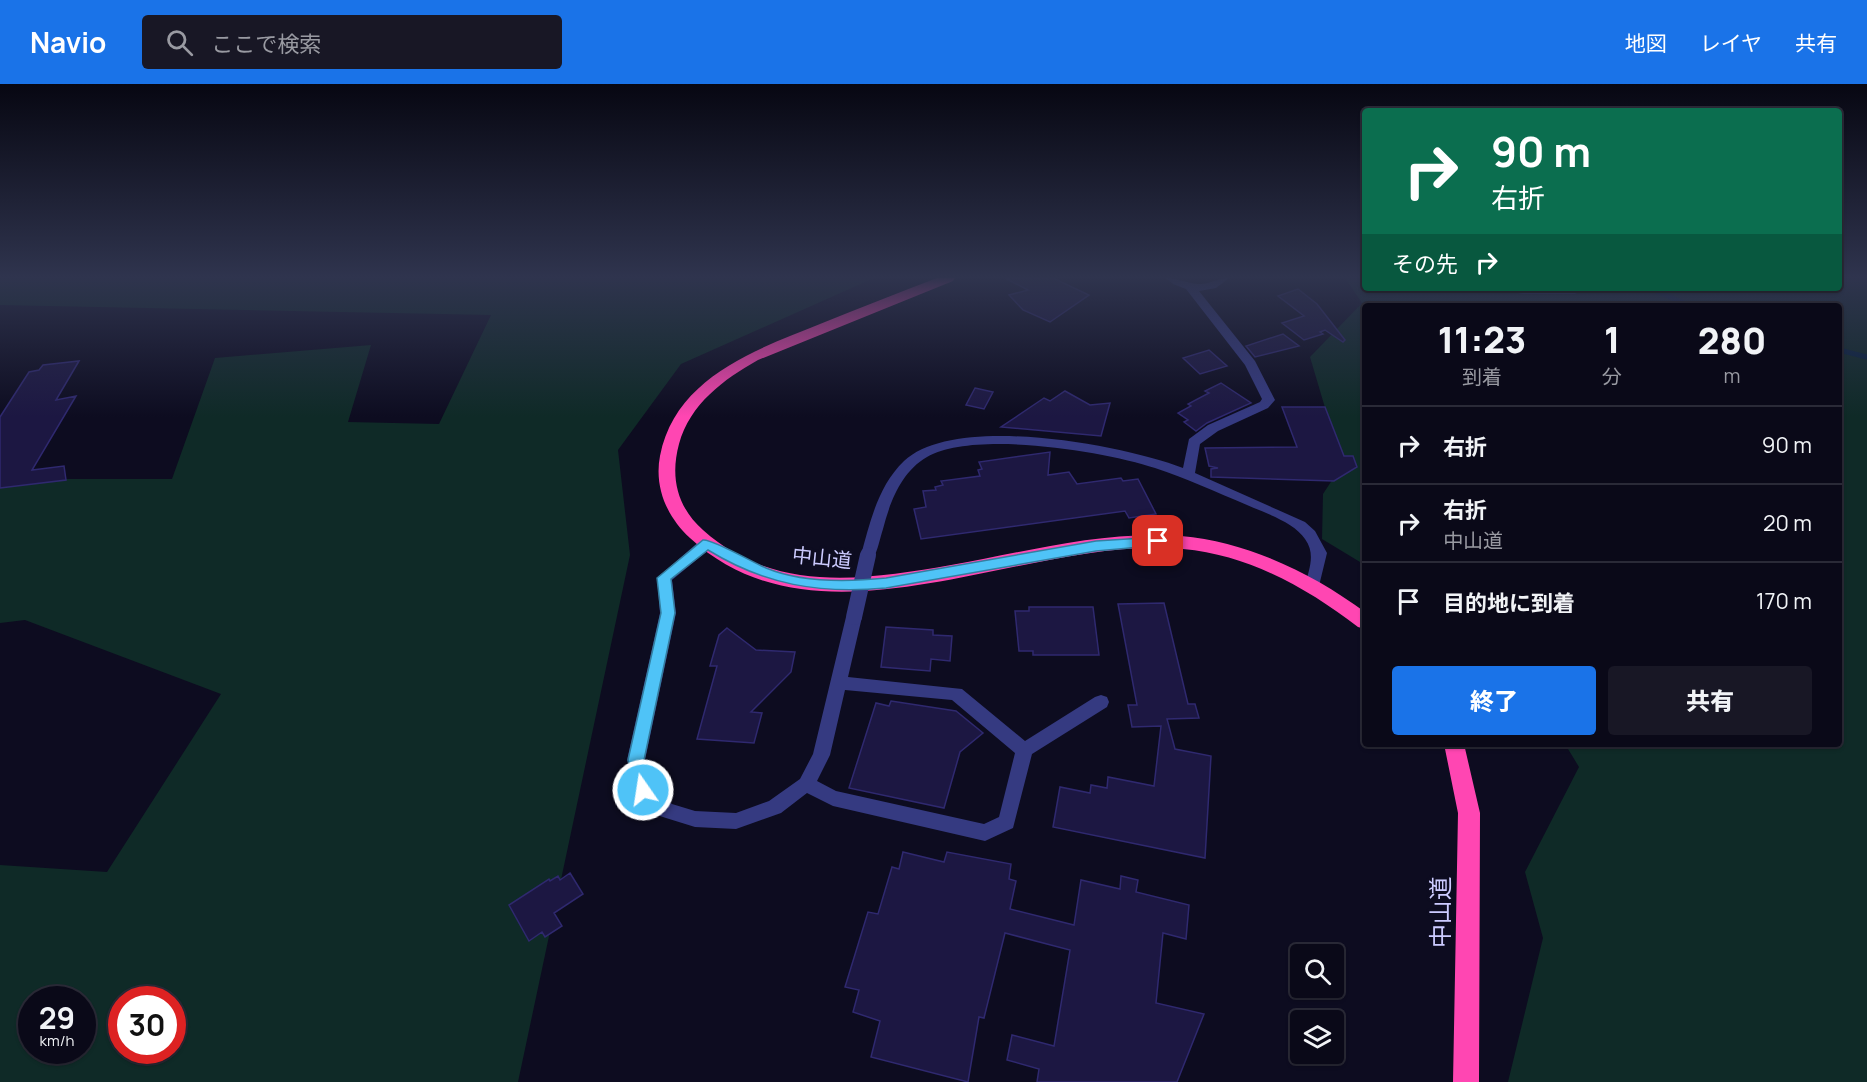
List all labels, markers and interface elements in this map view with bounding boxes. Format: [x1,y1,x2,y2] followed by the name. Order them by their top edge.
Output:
[142,15,562,69] search box
[30,23,106,61] text: Navio
[163,26,196,59] icon: search
[211,29,321,59] text: ここで検索
[1625,29,1667,57] text: 地図
[1700,29,1762,57] text: レイヤ
[1795,29,1837,57] text: 共有
[1491,122,1591,180] text: 90 m
[1392,132,1470,210] icon: right
[1491,179,1545,216] text: 右折
[1470,246,1503,279] icon: right
[1392,249,1458,279] text: その先
[1438,315,1526,364] text: 11:23
[1604,315,1620,364] text: 1
[1698,316,1766,365] text: 280
[1724,362,1741,389] text: m
[1462,363,1502,390] text: 到着
[1602,363,1622,390] text: 分
[1392,429,1425,462] icon: right
[1762,430,1812,460] text: 90 m
[1443,432,1487,462] text: 右折
[1443,495,1487,525] text: 右折
[1392,507,1425,540] icon: right
[1763,508,1812,538] text: 20 m
[1132,515,1183,566] pin
[1141,524,1174,557] icon: arrive
[1443,527,1503,554] text: 中山道
[791,541,853,574] street label: 中山道
[1392,585,1425,618] icon: arrive
[1756,586,1812,616] text: 170 m
[1443,588,1575,618] text: 目的地に到着
[1392,666,1596,735] button: 終了
[1608,666,1812,735] button: 共有
[611,758,675,822] position arrow
[1423,876,1456,948] street label: 中山道
[1290,944,1344,1064] map controls
[1290,944,1344,998] button: search
[108,986,186,1064] speed limit sign: 30
[39,997,75,1038] text: 29
[1290,1010,1344,1064] button: layers
[40,1030,74,1051] text: km/h

